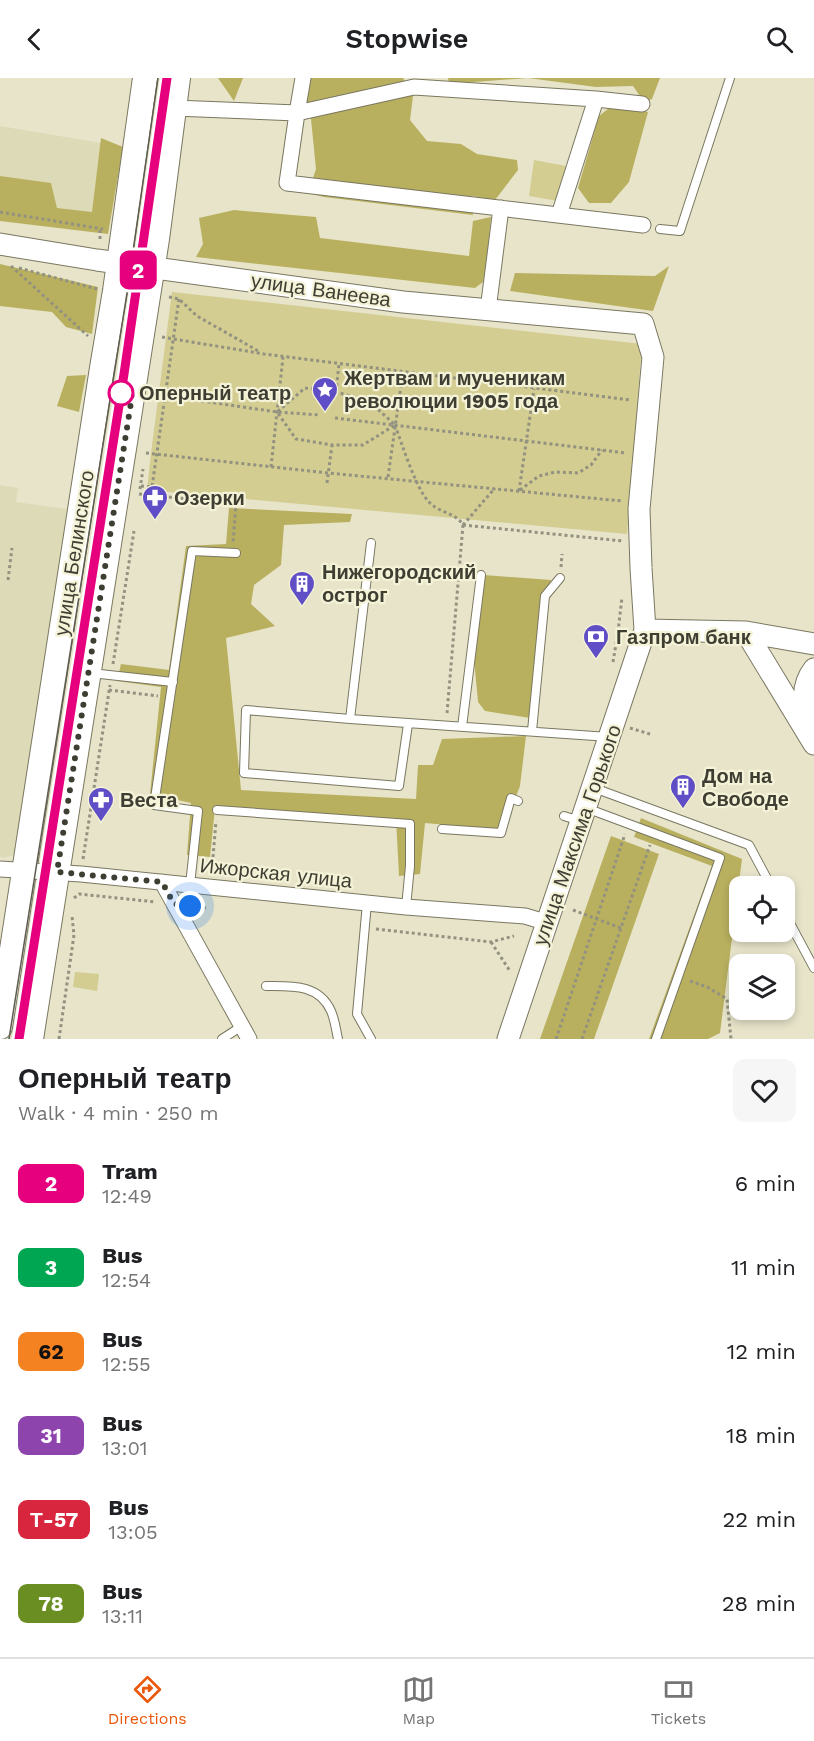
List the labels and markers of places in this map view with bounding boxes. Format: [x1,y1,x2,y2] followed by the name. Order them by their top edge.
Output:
[343,366,565,413] place label: Жертвам и мученикам революции 1905 года
[310,375,340,413] place icon: Жертвам и мученикам революции 1905 года
[108,380,134,406] marker: Оперный театр
[139,381,291,405] place label: Оперный театр
[140,483,170,521] pharmacy icon: Озерки
[174,486,245,510] place label: Озерки
[322,560,476,607] place label: Нижегородский острог
[287,569,317,607] building icon: Нижегородский острог
[581,622,611,660] bank icon: Газпром банк
[616,625,752,649] place label: Газпром банк
[702,764,789,811] place label: Дом на Свободе
[668,772,698,810] building icon: Дом на Свободе
[86,785,116,823] pharmacy icon: Веста
[120,788,178,812] place label: Веста

